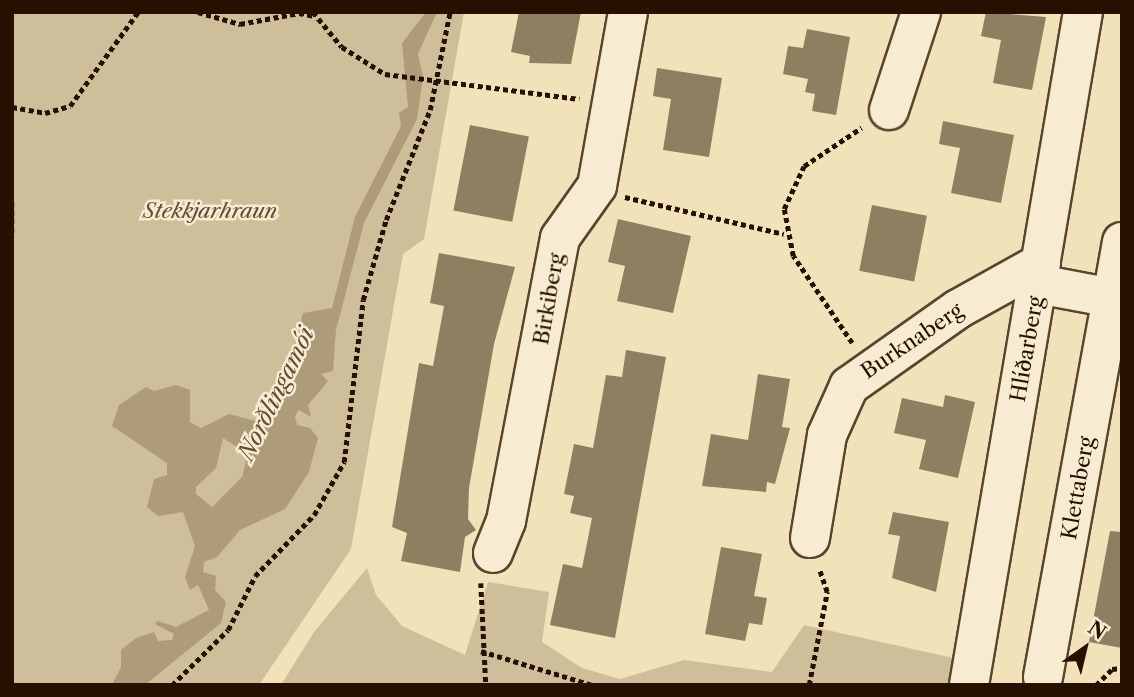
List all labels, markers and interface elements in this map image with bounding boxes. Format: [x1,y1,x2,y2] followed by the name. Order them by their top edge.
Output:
[143,198,277,224] park label: Stekkjarhraun
[529,251,569,347] street label: Birkiberg
[1005,294,1049,404] street label: Hlíðarberg
[856,298,968,384] street label: Burknaberg
[232,323,320,465] water label: Norðlingamói
[1057,434,1099,542] street label: Klettaberg
[1050,613,1120,683] north arrow
[1084,616,1110,644] text: N

